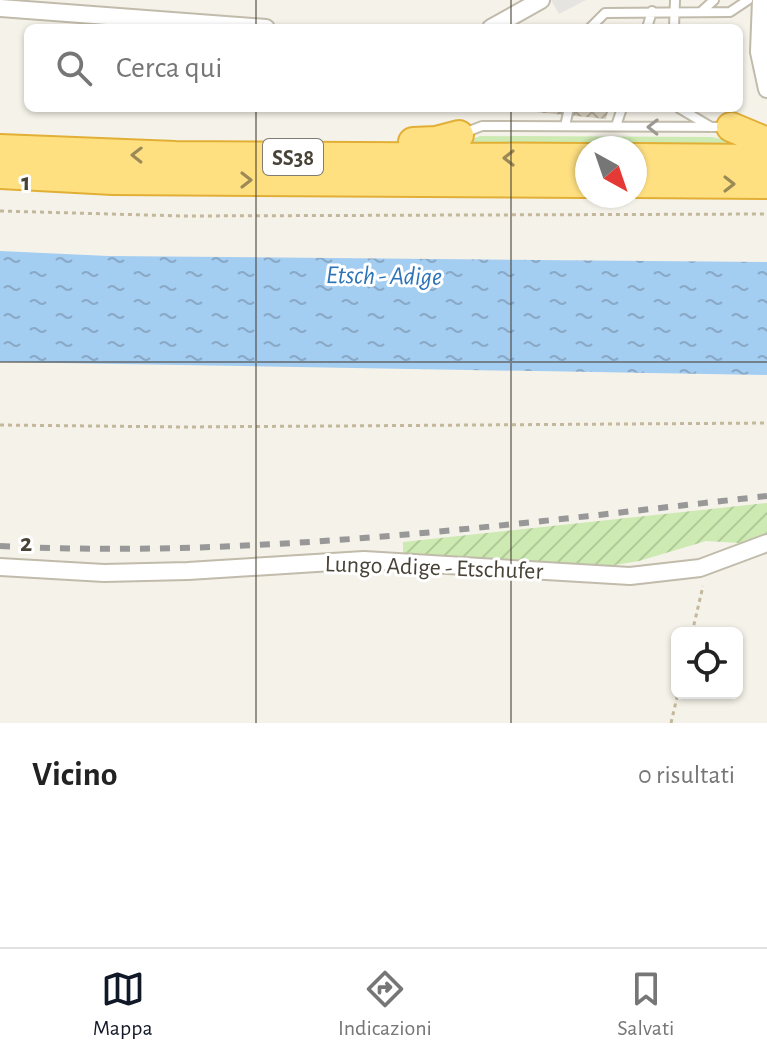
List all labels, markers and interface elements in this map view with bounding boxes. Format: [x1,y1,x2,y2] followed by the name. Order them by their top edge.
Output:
[24,24,743,112] search box
[52,46,96,90] icon: search
[116,53,222,83] text: Cerca qui
[646,118,659,136] one-way arrow
[575,136,647,208] north arrow
[263,139,323,175] road number: SS38
[130,146,143,164] one-way arrow
[502,149,515,167] one-way arrow
[21,169,31,195] text: 1
[240,171,253,189] one-way arrow
[723,175,736,192] one-way arrow
[326,262,442,290] water label: Etsch - Adige
[20,530,32,556] text: 2
[324,552,544,584] street label: Lungo Adige - Etschufer
[671,627,743,699] map controls
[671,627,743,699] button: locate
[32,758,118,792] text: Vicino
[638,762,735,788] text: 0 risultati
[93,967,153,1041] tab: Mappa
[338,967,432,1041] tab: Indicazioni
[617,967,674,1041] tab: Salvati

